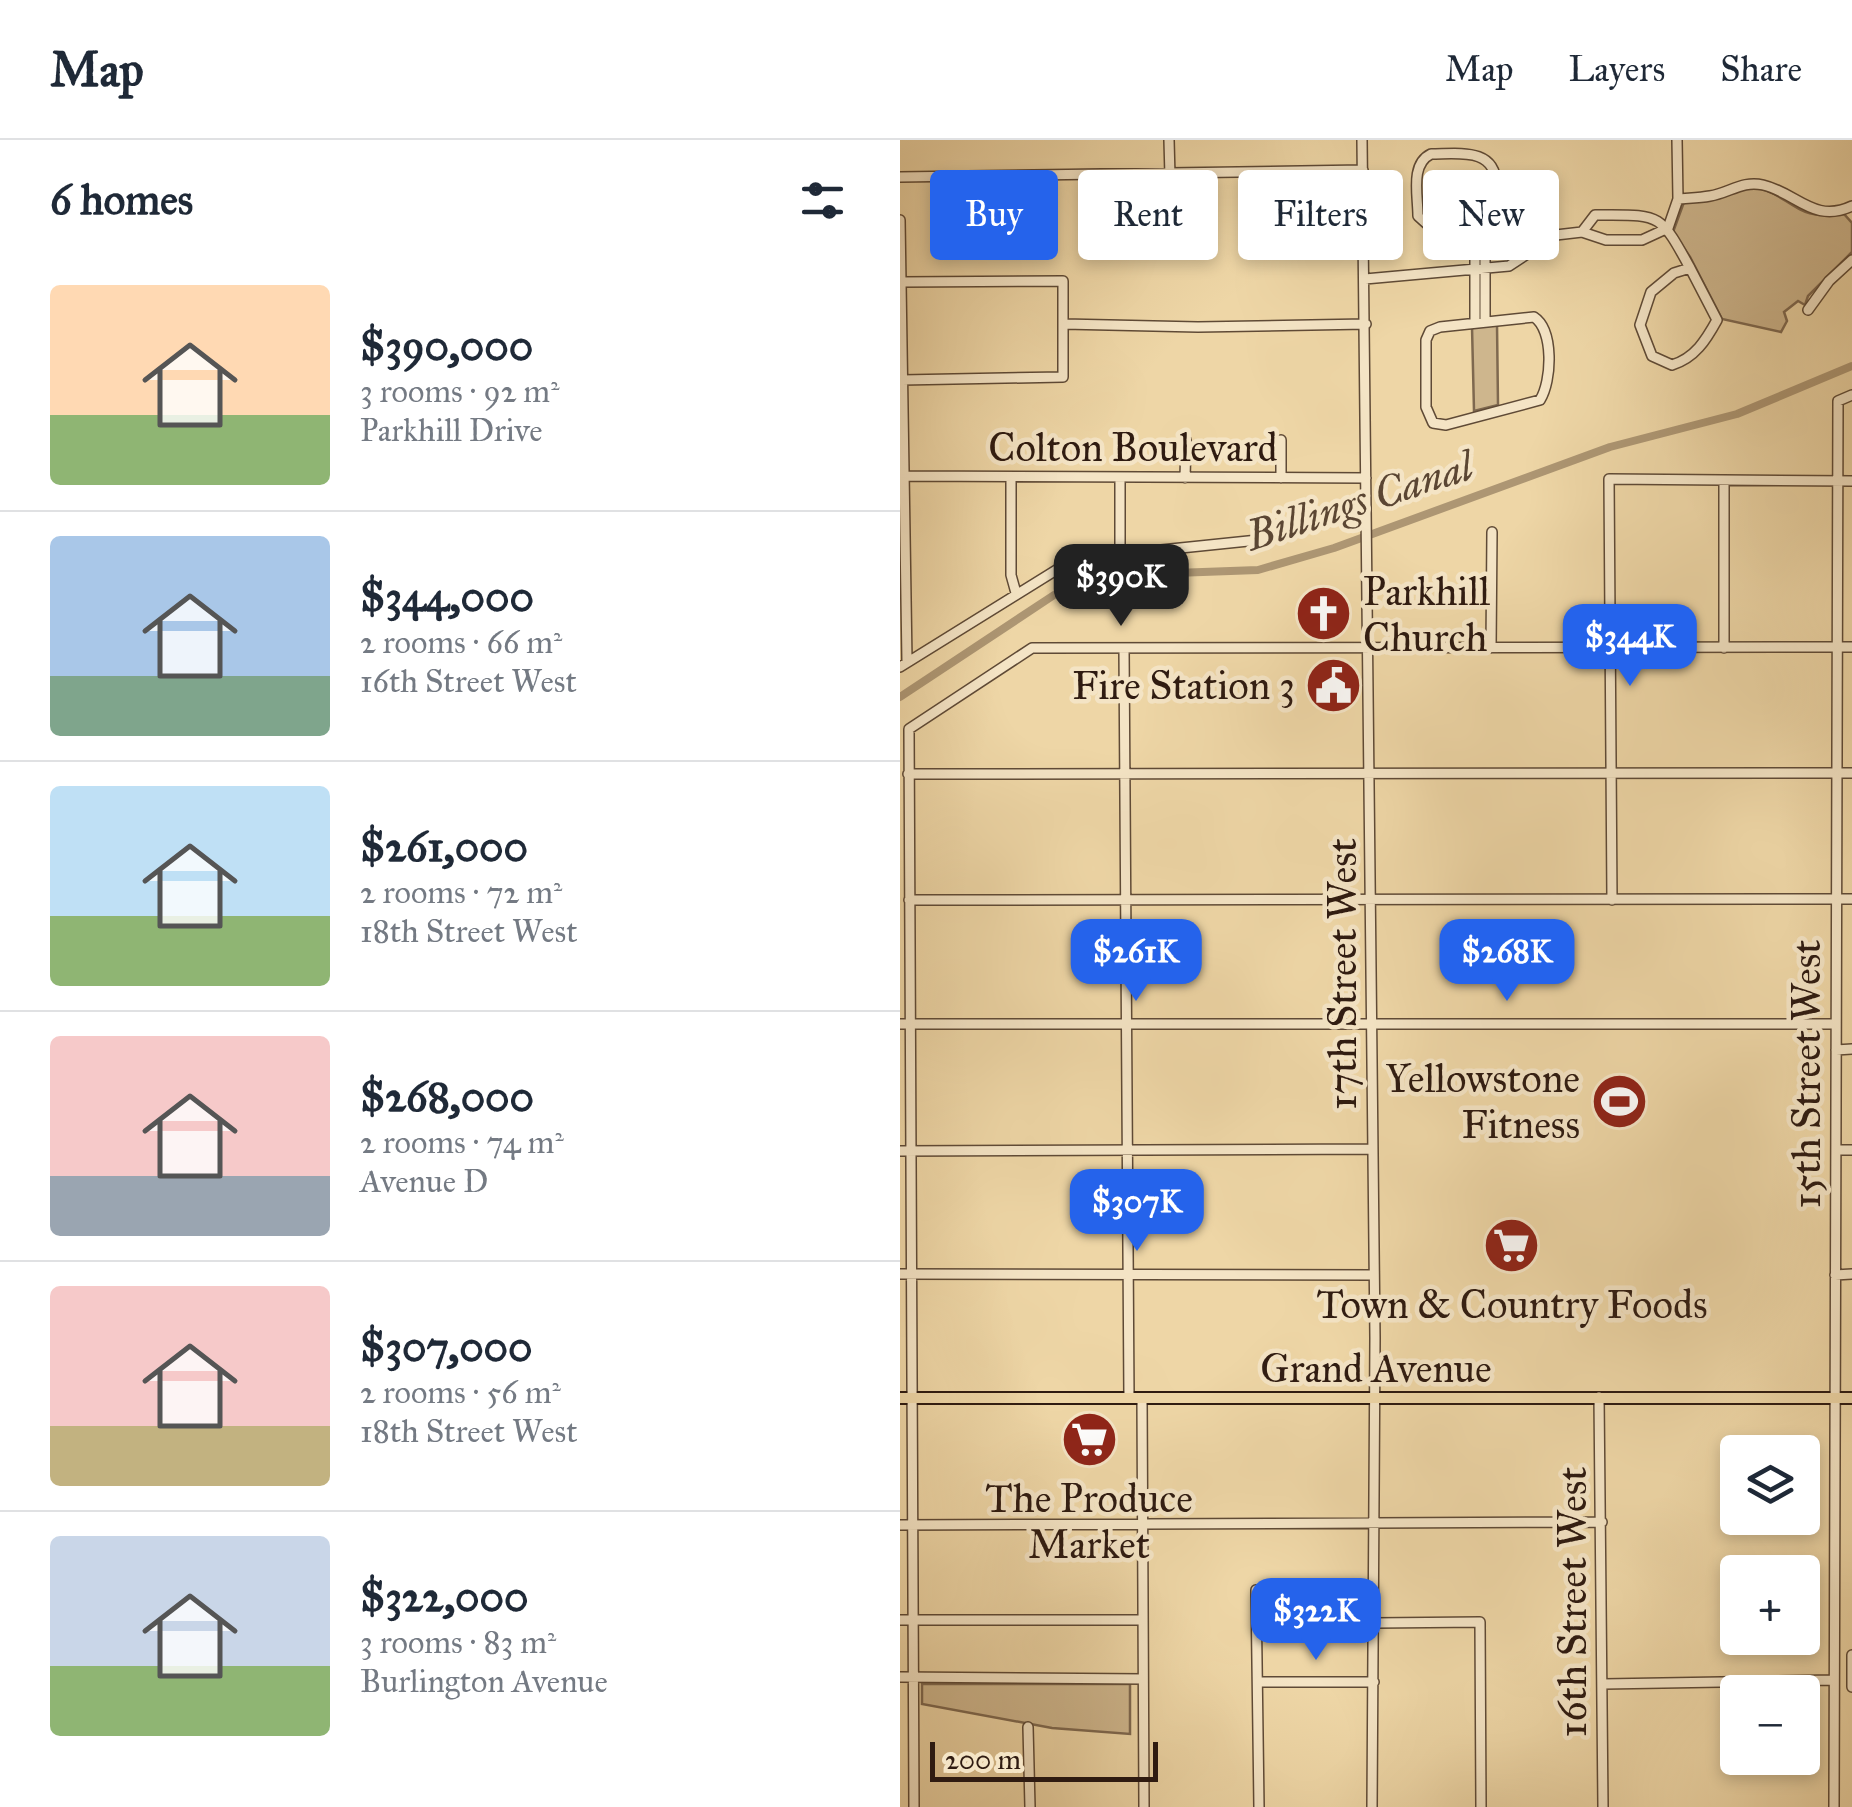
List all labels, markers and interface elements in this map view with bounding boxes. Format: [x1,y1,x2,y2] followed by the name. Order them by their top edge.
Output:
[50,40,144,99] text: Map
[1445,48,1513,91] text: Map
[1568,48,1665,91] text: Layers
[1720,48,1802,91] text: Share
[930,170,1058,260] chip: Buy
[1078,170,1218,260] chip: Rent
[1238,170,1403,260] chip: Filters
[1423,170,1559,260] chip: New
[795,173,850,228] icon: filters
[50,174,193,226] text: 6 homes
[360,320,533,372] text: $390,000
[130,325,250,445] icon: home
[360,372,560,411] text: 3 rooms · 92 m²
[360,411,543,450] text: Parkhill Drive
[988,423,1278,472] street label: Colton Boulevard
[1238,439,1483,563] water label: Billings Canal
[1051,544,1191,629] pin: $390K
[1076,557,1166,596] text: $390K
[1363,567,1490,662] place label: Parkhill Church
[360,571,534,623] text: $344,000
[130,576,250,696] icon: home
[1294,584,1354,644] church icon: Parkhill Church
[1560,604,1700,689] pin: $344K
[1585,617,1675,656] text: $344K
[360,623,562,662] text: 2 rooms · 66 m²
[1304,655,1364,715] public building icon: Fire Station 3
[1072,661,1295,710] place label: Fire Station 3
[360,662,577,701] text: 16th Street West
[360,821,528,873] text: $261,000
[130,826,250,946] icon: home
[1318,838,1367,1110] street label: 17th Street West
[360,873,562,912] text: 2 rooms · 72 m²
[360,912,577,951] text: 18th Street West
[1066,919,1206,1004] pin: $261K
[1437,919,1577,1004] pin: $268K
[1093,932,1179,971] text: $261K
[1461,932,1553,971] text: $268K
[1782,940,1831,1208] street label: 15th Street West
[1385,1054,1580,1149] place label: Yellowstone Fitness
[360,1071,534,1123] text: $268,000
[1589,1071,1649,1131] sports icon: Yellowstone Fitness
[130,1076,250,1196] icon: home
[360,1123,564,1162] text: 2 rooms · 74 m²
[360,1162,488,1201] text: Avenue D
[1067,1169,1207,1254] pin: $307K
[1092,1182,1182,1221] text: $307K
[1482,1215,1542,1275] supermarket icon: Town & Country Foods
[1316,1280,1708,1329] place label: Town & Country Foods
[360,1321,533,1373] text: $307,000
[130,1326,250,1446] icon: home
[1260,1344,1492,1393] street label: Grand Avenue
[360,1373,561,1412] text: 2 rooms · 56 m²
[1059,1409,1119,1469] supermarket icon: The Produce Market
[360,1412,577,1451] text: 18th Street West
[1720,1435,1820,1775] map controls
[1720,1435,1820,1535] button: layers
[1548,1467,1597,1737] street label: 16th Street West
[985,1474,1193,1569] place label: The Produce Market
[1720,1555,1820,1655] button: +
[360,1571,528,1623] text: $322,000
[130,1576,250,1696] icon: home
[1246,1578,1386,1663] pin: $322K
[1273,1591,1359,1630] text: $322K
[360,1623,556,1662] text: 3 rooms · 83 m²
[360,1662,608,1701] text: Burlington Avenue
[1720,1675,1820,1775] button: −
[930,1737,1158,1782] scale bar
[945,1742,1021,1777] text: 200 m

